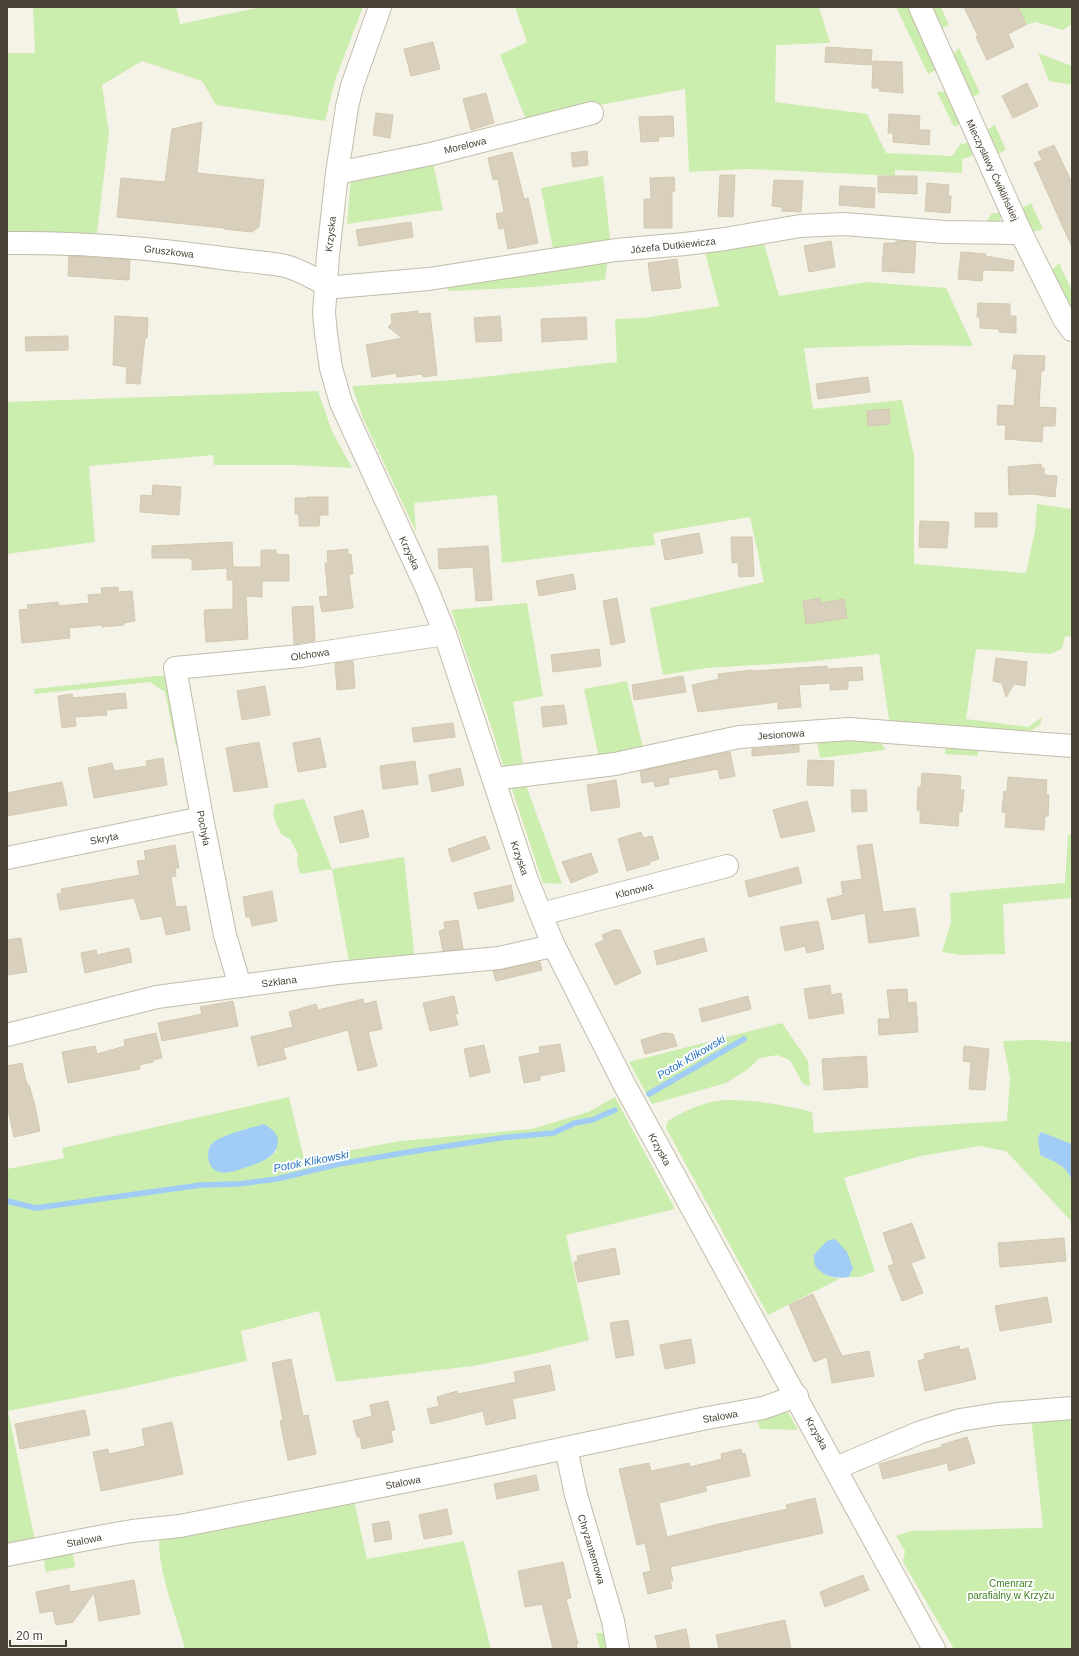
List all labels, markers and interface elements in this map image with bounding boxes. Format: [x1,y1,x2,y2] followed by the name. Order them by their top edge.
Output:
[964,117,1022,223] street label: Mieczysławy Ćwiklińskiej
[443,135,488,156] street label: Morelowa
[323,215,338,252] street label: Krzyska
[630,236,717,255] street label: Józefa Dutkiewicza
[143,243,195,260] street label: Gruszkowa
[397,535,422,572] street label: Krzyska
[290,646,331,663] street label: Olchowa
[757,727,805,742] street label: Jesionowa
[195,810,212,847] street label: Pochyła
[89,830,119,847] street label: Skryta
[509,840,531,877] street label: Krzyska
[614,880,655,901] street label: Klonowa
[261,974,298,989] street label: Szklana
[655,1032,728,1081] water label: Potok Klikowski
[646,1131,673,1168] street label: Krzyska
[272,1148,350,1174] water label: Potok Klikowski
[702,1408,739,1425] street label: Stalowa
[803,1415,830,1452] street label: Krzyska
[385,1474,422,1491] street label: Stalowa
[576,1513,607,1586] street label: Chryzantemowa
[66,1532,103,1549] street label: Stalowa
[968,1578,1054,1601] park label: Cmenrarz parafialny w Krzyżu
[10,1622,66,1648] scale bar
[16,1629,43,1643] text: 20 m

